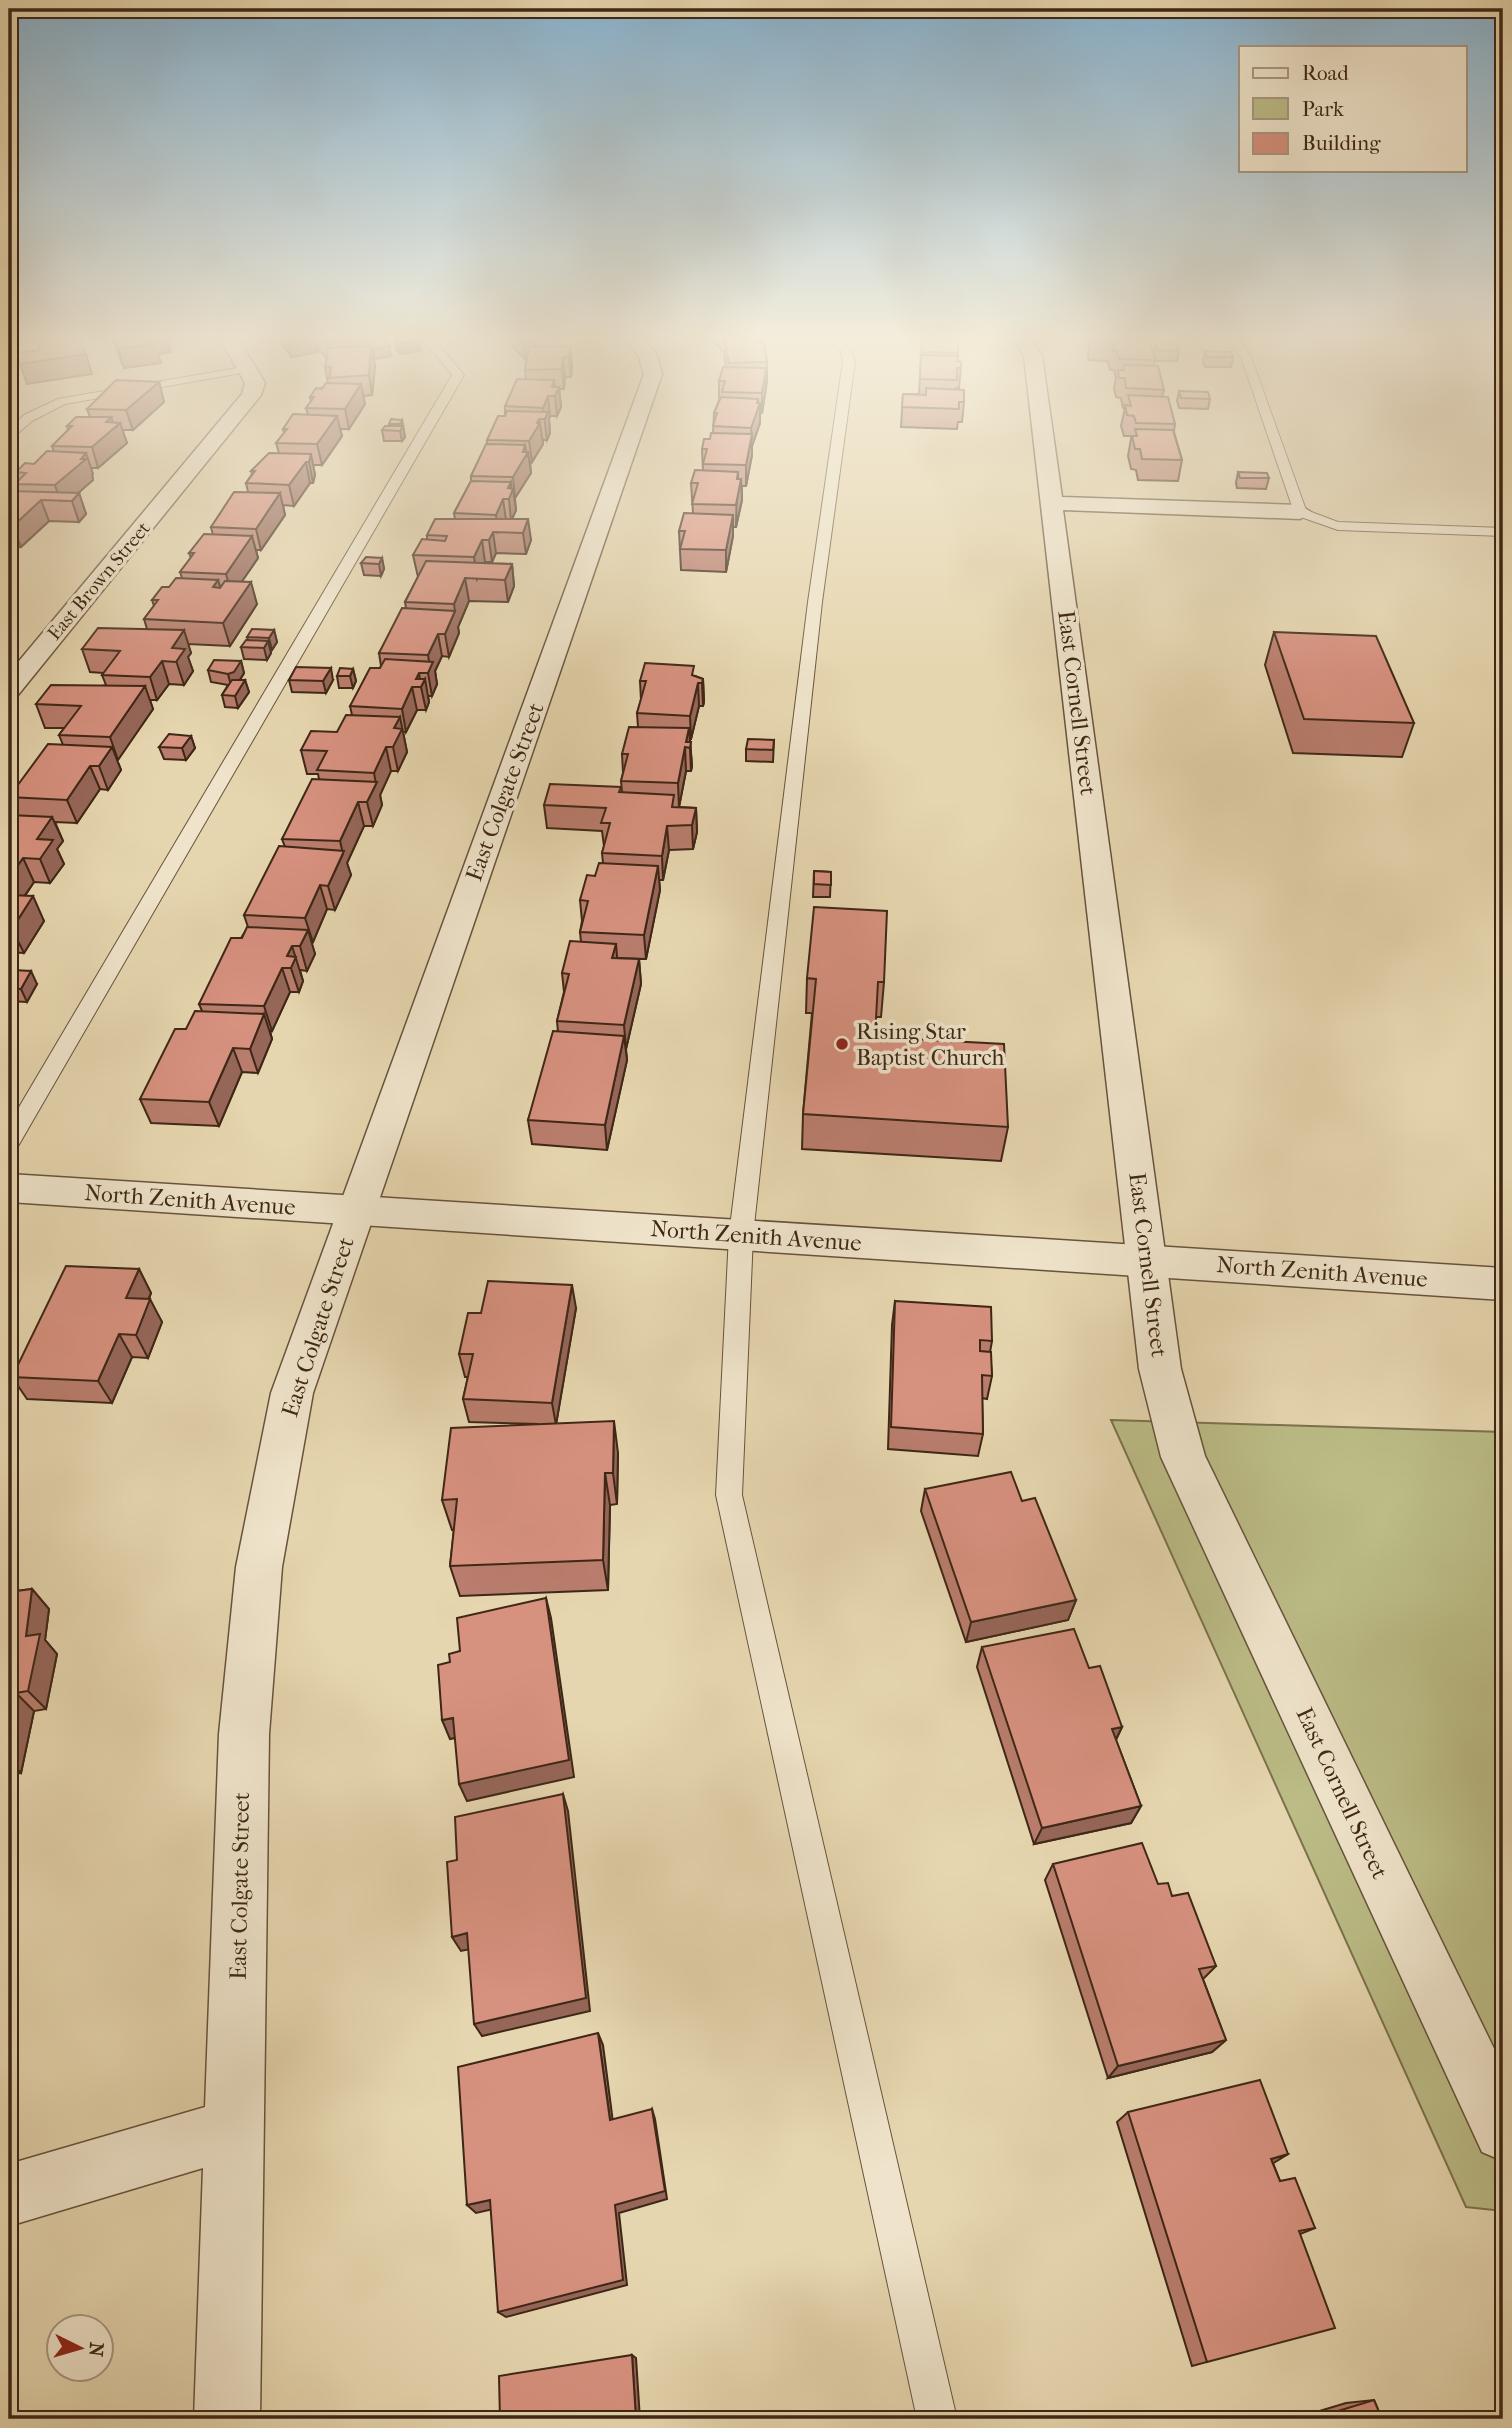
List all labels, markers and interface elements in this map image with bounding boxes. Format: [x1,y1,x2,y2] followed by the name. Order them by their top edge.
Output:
[1239,46,1466,172] legend
[1302,61,1349,85] text: Road
[1302,97,1344,121] text: Park
[1302,131,1381,155] text: Building
[43,517,155,644] street label: East Brown Street
[1052,609,1102,797] street label: East Cornell Street
[460,699,550,885] street label: East Colgate Street
[856,1018,1005,1071] place label: Rising Star Baptist Church
[834,1036,850,1052] marker: Rising Star Baptist Church
[1123,1171,1173,1359] street label: East Cornell Street
[83,1179,297,1221] street label: North Zenith Avenue
[649,1215,863,1257] street label: North Zenith Avenue
[276,1234,360,1420] street label: East Colgate Street
[1215,1251,1429,1293] street label: North Zenith Avenue
[1290,1703,1394,1883] street label: East Cornell Street
[225,1792,255,1980] street label: East Colgate Street
[46,2312,116,2382] north arrow
[84,2341,108,2358] text: N

